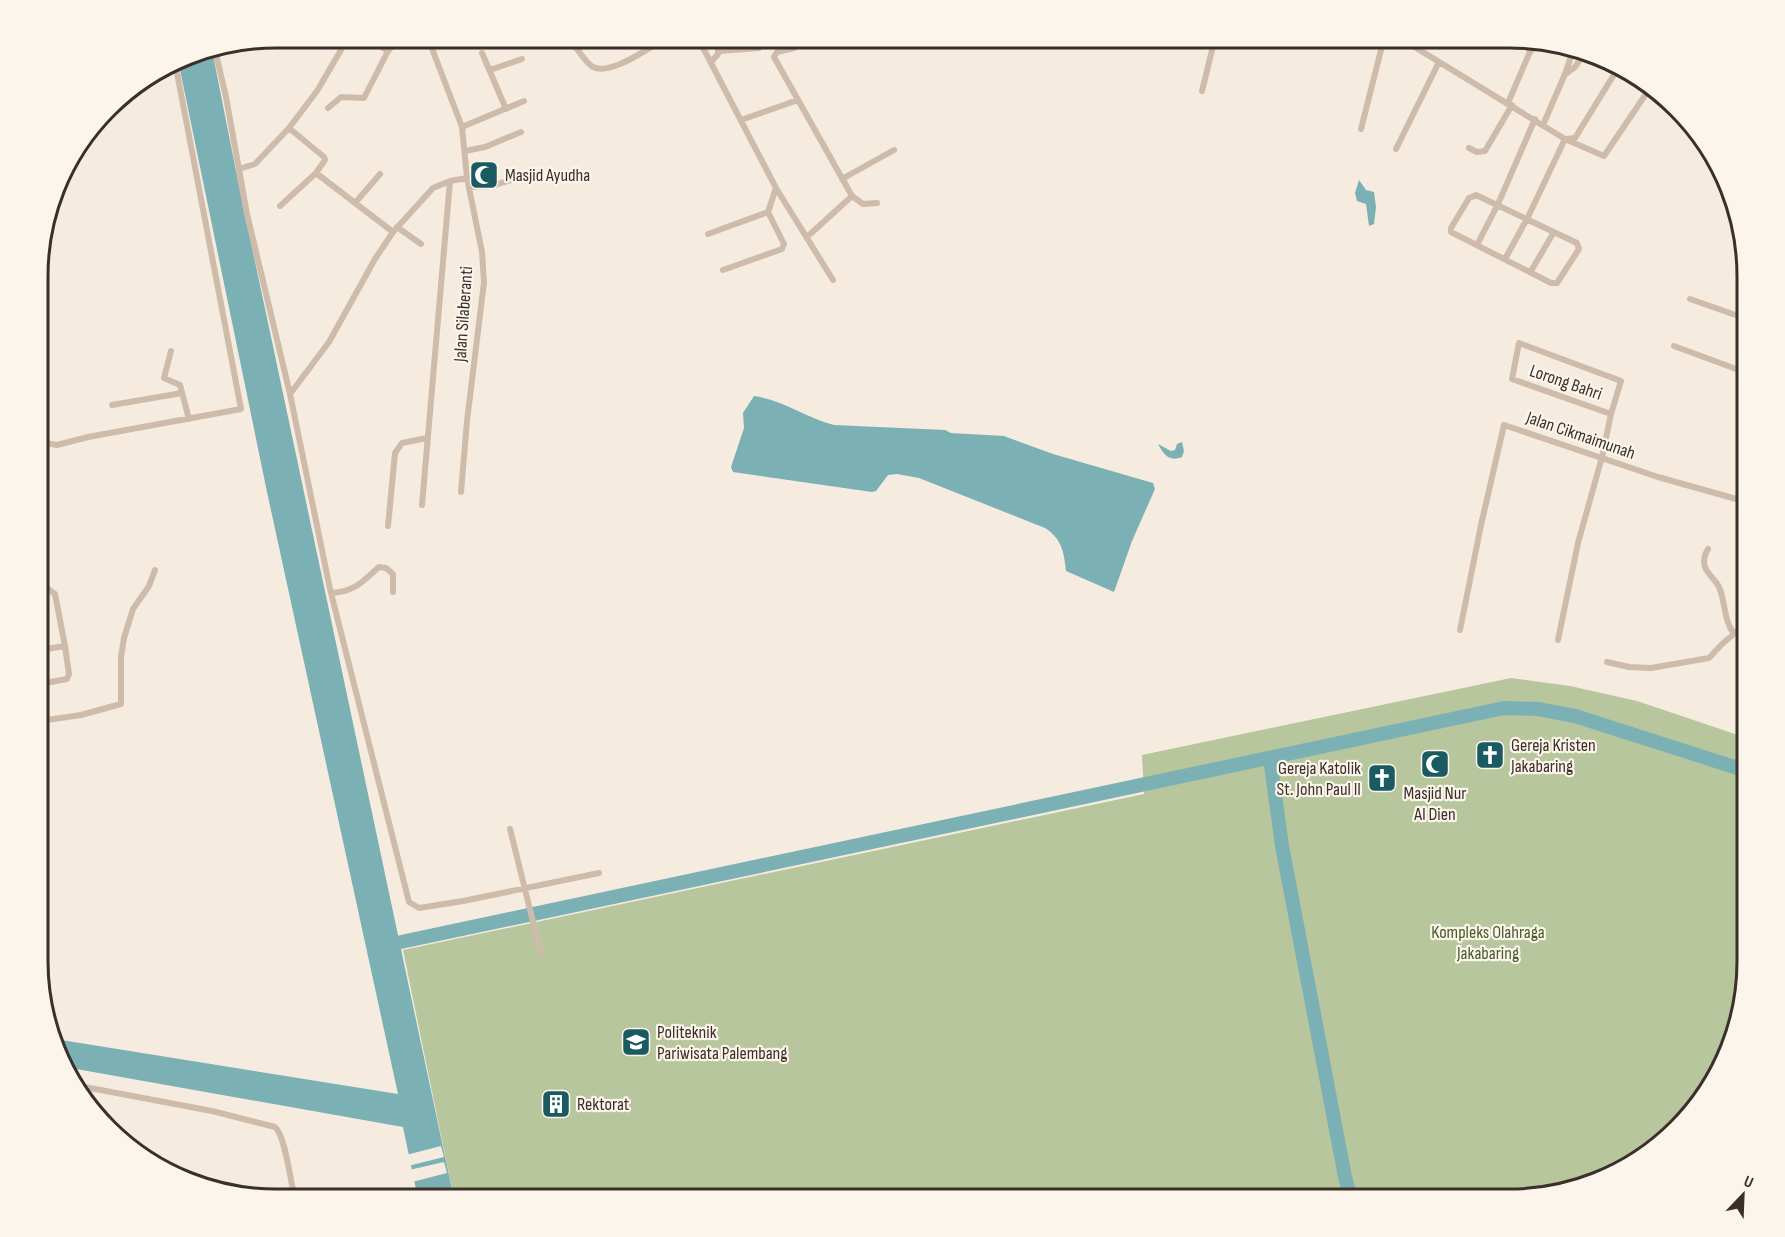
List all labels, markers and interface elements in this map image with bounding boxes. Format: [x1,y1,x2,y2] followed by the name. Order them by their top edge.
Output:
[468,159,500,191] mosque icon: Masjid Ayudha
[505,165,590,186] place label: Masjid Ayudha
[450,265,477,364] street label: Jalan Silaberanti
[1527,360,1605,405] street label: Lorong Bahri
[1523,407,1638,464] street label: Jalan Cikmaimunah
[1510,735,1596,777] place label: Gereja Kristen Jakabaring
[1474,739,1506,771] church icon: Gereja Kristen Jakabaring
[1419,748,1451,780] mosque icon: Masjid Nur Al Dien
[1277,758,1361,800] place label: Gereja Katolik St. John Paul II
[1366,762,1398,794] church icon: Gereja Katolik St. John Paul II
[1404,783,1466,825] place label: Masjid Nur Al Dien
[1431,922,1545,964] park label: Kompleks Olahraga Jakabaring
[657,1022,787,1064] place label: Politeknik Pariwisata Palembang
[620,1026,652,1058] school or university icon: Politeknik Pariwisata Palembang
[540,1088,572,1120] building icon: Rektorat
[577,1094,630,1115] place label: Rektorat
[1713,1165,1773,1225] north arrow
[1741,1172,1756,1193] text: U

